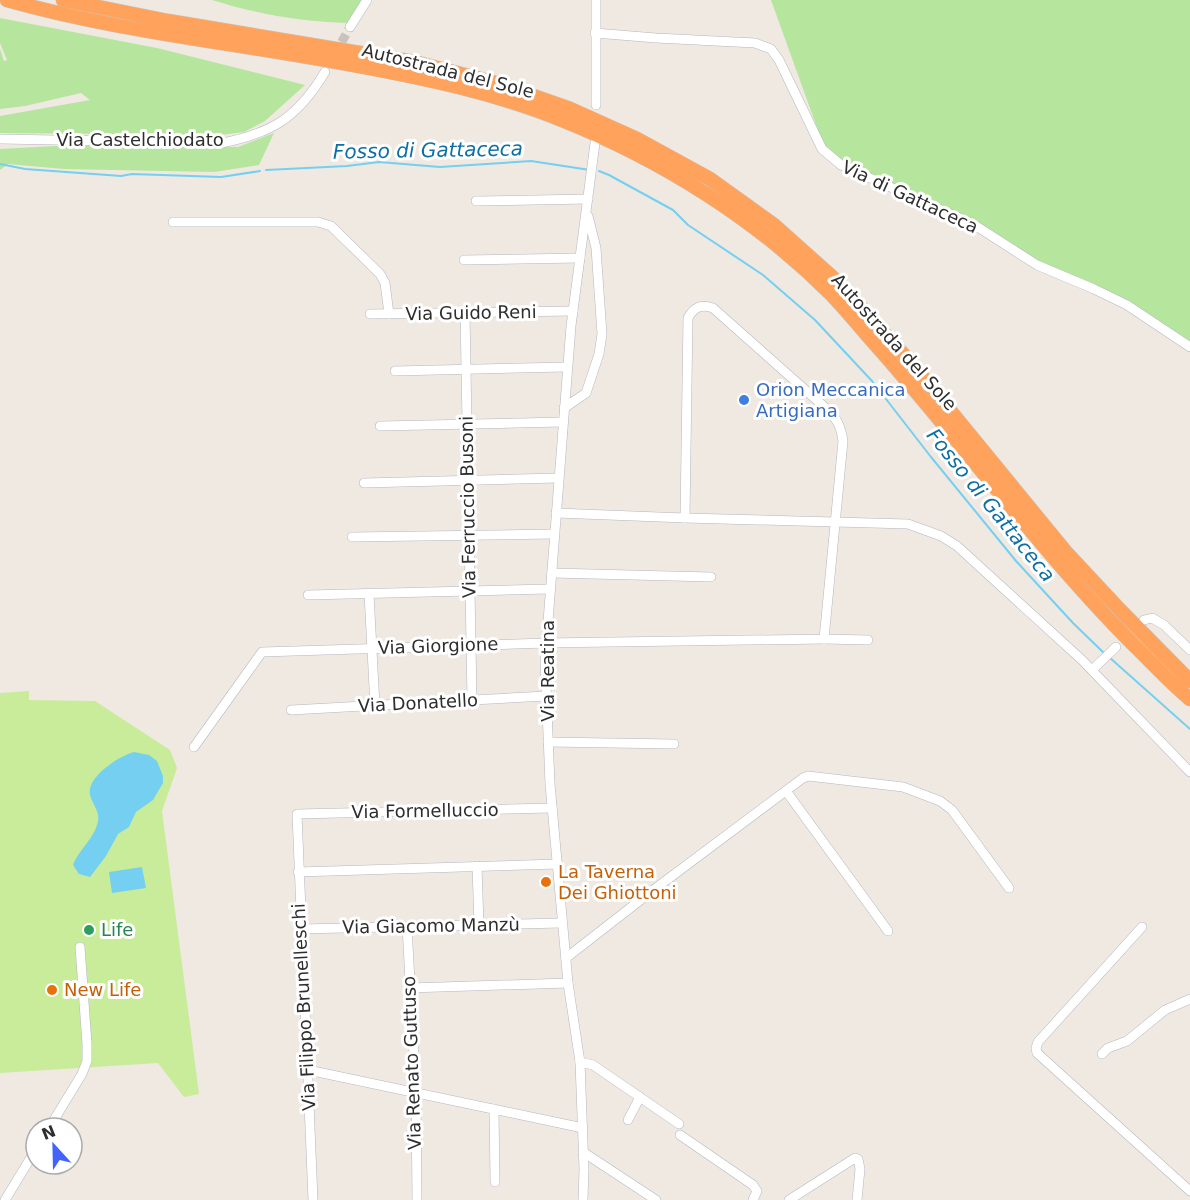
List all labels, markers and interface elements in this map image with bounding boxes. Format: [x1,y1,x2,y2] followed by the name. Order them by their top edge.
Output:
[360,39,536,102] street label: Autostrada del Sole
[56,129,224,150] street label: Via Castelchiodato
[333,136,523,164] water label: Fosso di Gattaceca
[839,156,982,237] street label: Via di Gattaceca
[827,269,961,414] street label: Autostrada del Sole
[405,301,537,324] street label: Via Guido Reni
[756,379,905,421] place label: Orion Meccanica Artigiana
[737,393,751,407] marker: Orion Meccanica Artigiana
[455,416,480,598] street label: Via Ferruccio Busoni
[922,424,1060,586] water label: Fosso di Gattaceca
[537,620,558,722] street label: Via Reatina
[377,633,499,658] street label: Via Giorgione
[357,689,479,716] street label: Via Donatello
[351,799,499,822] street label: Via Formelluccio
[558,861,677,903] place label: La Taverna Dei Ghiottoni
[539,875,553,889] marker: La Taverna Dei Ghiottoni
[288,903,319,1111] street label: Via Filippo Brunelleschi
[342,913,520,938] street label: Via Giacomo Manzù
[101,919,133,940] place label: Life
[82,923,96,937] marker: Life
[398,976,425,1150] street label: Via Renato Guttuso
[64,979,141,1000] place label: New Life
[45,983,59,997] marker: New Life
[24,1116,84,1176] north arrow
[39,1121,58,1144] text: N

